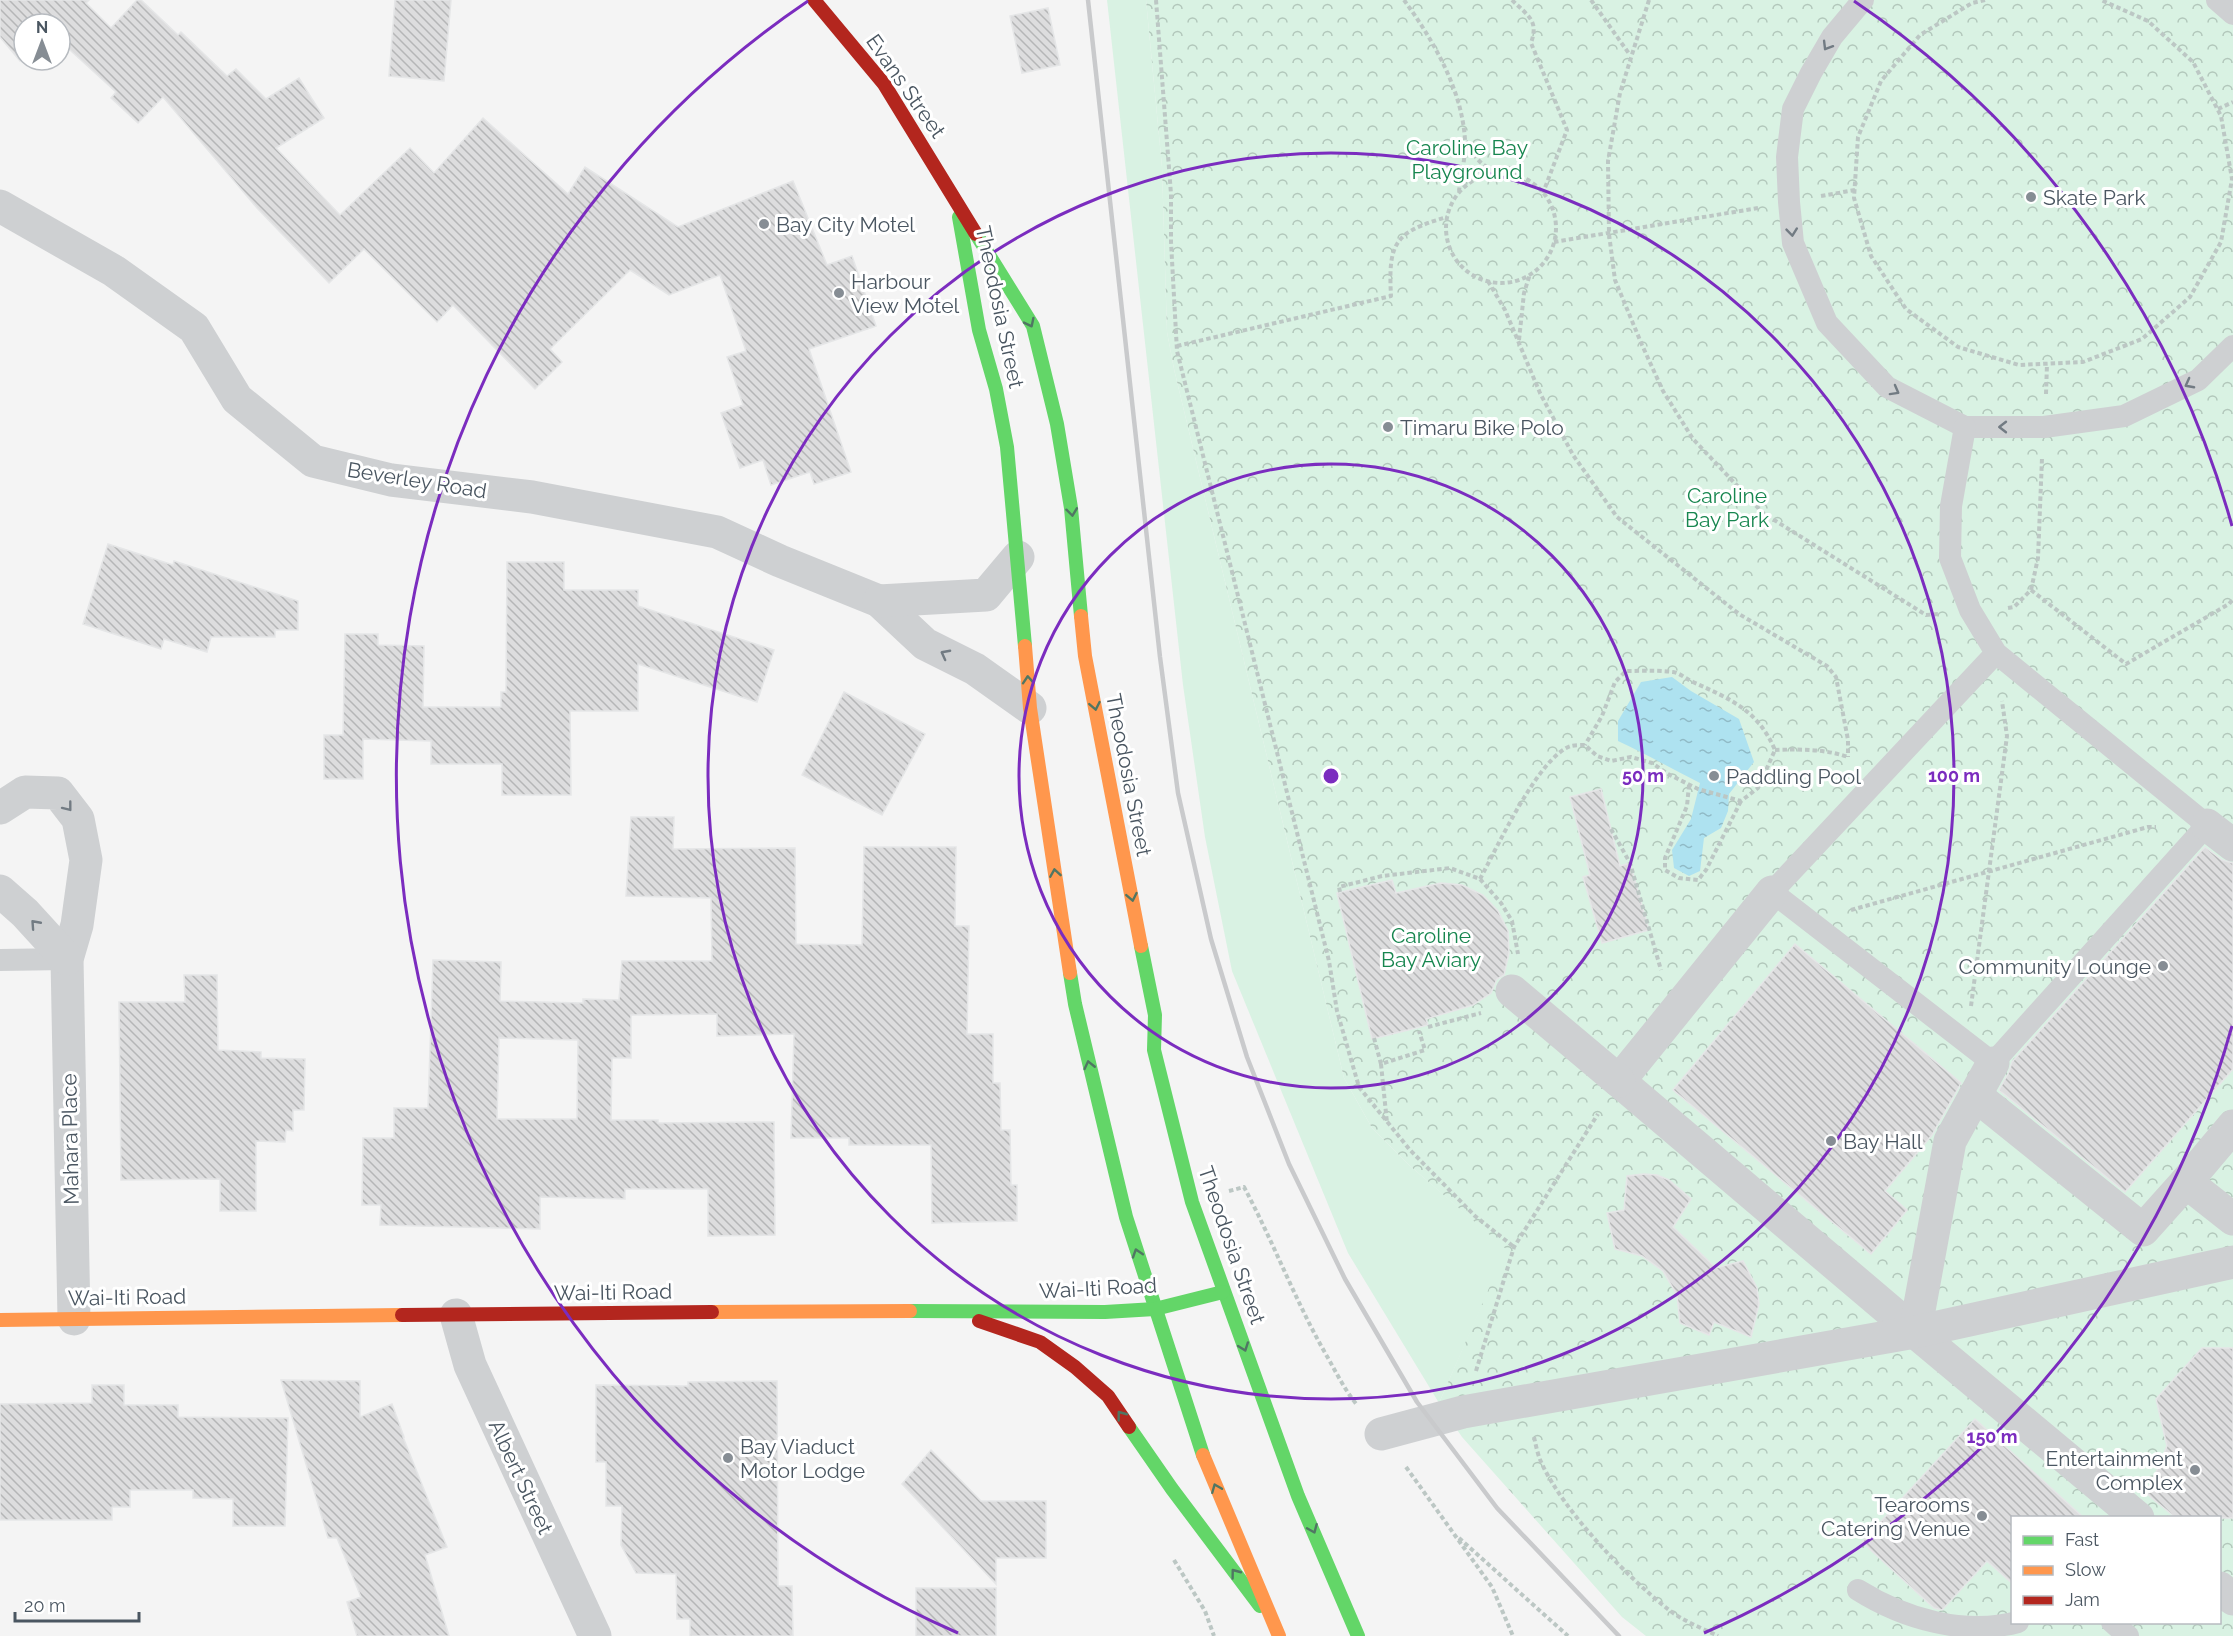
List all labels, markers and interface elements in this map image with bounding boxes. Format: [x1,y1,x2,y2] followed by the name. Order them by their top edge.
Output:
[12,12,72,72] north arrow
[36,18,48,37] text: N
[861,29,951,143] street label: Evans Street
[1822,40,1834,50] one-way arrow
[1406,135,1528,184] park label: Caroline Bay Playground
[2043,185,2146,210] place label: Skate Park
[2024,190,2038,204] marker: Skate Park
[776,212,915,237] place label: Bay City Motel
[757,217,771,231] marker: Bay City Motel
[971,224,1029,390] street label: Theodosia Street
[1785,227,1798,236] one-way arrow
[851,269,959,318] place label: Harbour View Motel
[832,286,846,300] marker: Harbour View Motel
[1023,316,1035,327] one-way arrow
[2185,377,2195,388] one-way arrow
[1889,384,1899,395] one-way arrow
[1400,415,1564,440] place label: Timaru Bike Polo
[1381,420,1395,434] marker: Timaru Bike Polo
[1998,421,2007,433] one-way arrow
[346,457,488,503] street label: Beverley Road
[1685,483,1769,532] park label: Caroline Bay Park
[1065,508,1077,517] one-way arrow
[941,650,952,661] one-way arrow
[1021,675,1034,684] one-way arrow
[1101,692,1157,858] street label: Theodosia Street
[1088,701,1101,711] one-way arrow
[1726,764,1861,789] place label: Paddling Pool
[1622,765,1664,786] text: 50 m
[1928,765,1980,786] text: 100 m
[1321,766,1341,786] centre of rings
[1707,769,1721,783] marker: Paddling Pool
[61,800,72,811] one-way arrow
[1049,868,1061,877] one-way arrow
[1125,892,1138,902] one-way arrow
[31,920,42,930] one-way arrow
[1381,923,1481,972] park label: Caroline Bay Aviary
[1958,954,2151,979] place label: Community Lounge
[2156,959,2170,973] marker: Community Lounge
[1084,1060,1097,1070] one-way arrow
[56,1073,84,1205] street label: Mahara Place
[1843,1129,1923,1154] place label: Bay Hall
[1824,1134,1838,1148] marker: Bay Hall
[1193,1163,1271,1327] street label: Theodosia Street
[1132,1248,1144,1259] one-way arrow
[1038,1272,1158,1304] street label: Wai-Iti Road
[554,1278,672,1306] street label: Wai-Iti Road
[68,1283,186,1311] street label: Wai-Iti Road
[1236,1341,1249,1352] one-way arrow
[1117,1410,1128,1421] one-way arrow
[484,1416,558,1538] street label: Albert Street
[1967,1426,2018,1447] text: 150 m
[740,1434,865,1483] place label: Bay Viaduct Motor Lodge
[2046,1446,2183,1495] place label: Entertainment Complex
[721,1451,735,1465] marker: Bay Viaduct Motor Lodge
[2188,1463,2202,1477] marker: Entertainment Complex
[1211,1483,1223,1494] one-way arrow
[1821,1492,1970,1541] place label: Tearooms Catering Venue
[1975,1509,1989,1523] marker: Tearooms Catering Venue
[2011,1516,2221,1624] legend
[1305,1523,1317,1534] one-way arrow
[2065,1529,2099,1550] text: Fast
[2065,1559,2106,1580] text: Slow
[1231,1568,1242,1579] one-way arrow
[15,1585,140,1623] scale bar
[2065,1589,2100,1610] text: Jam
[24,1595,66,1616] text: 20 m

